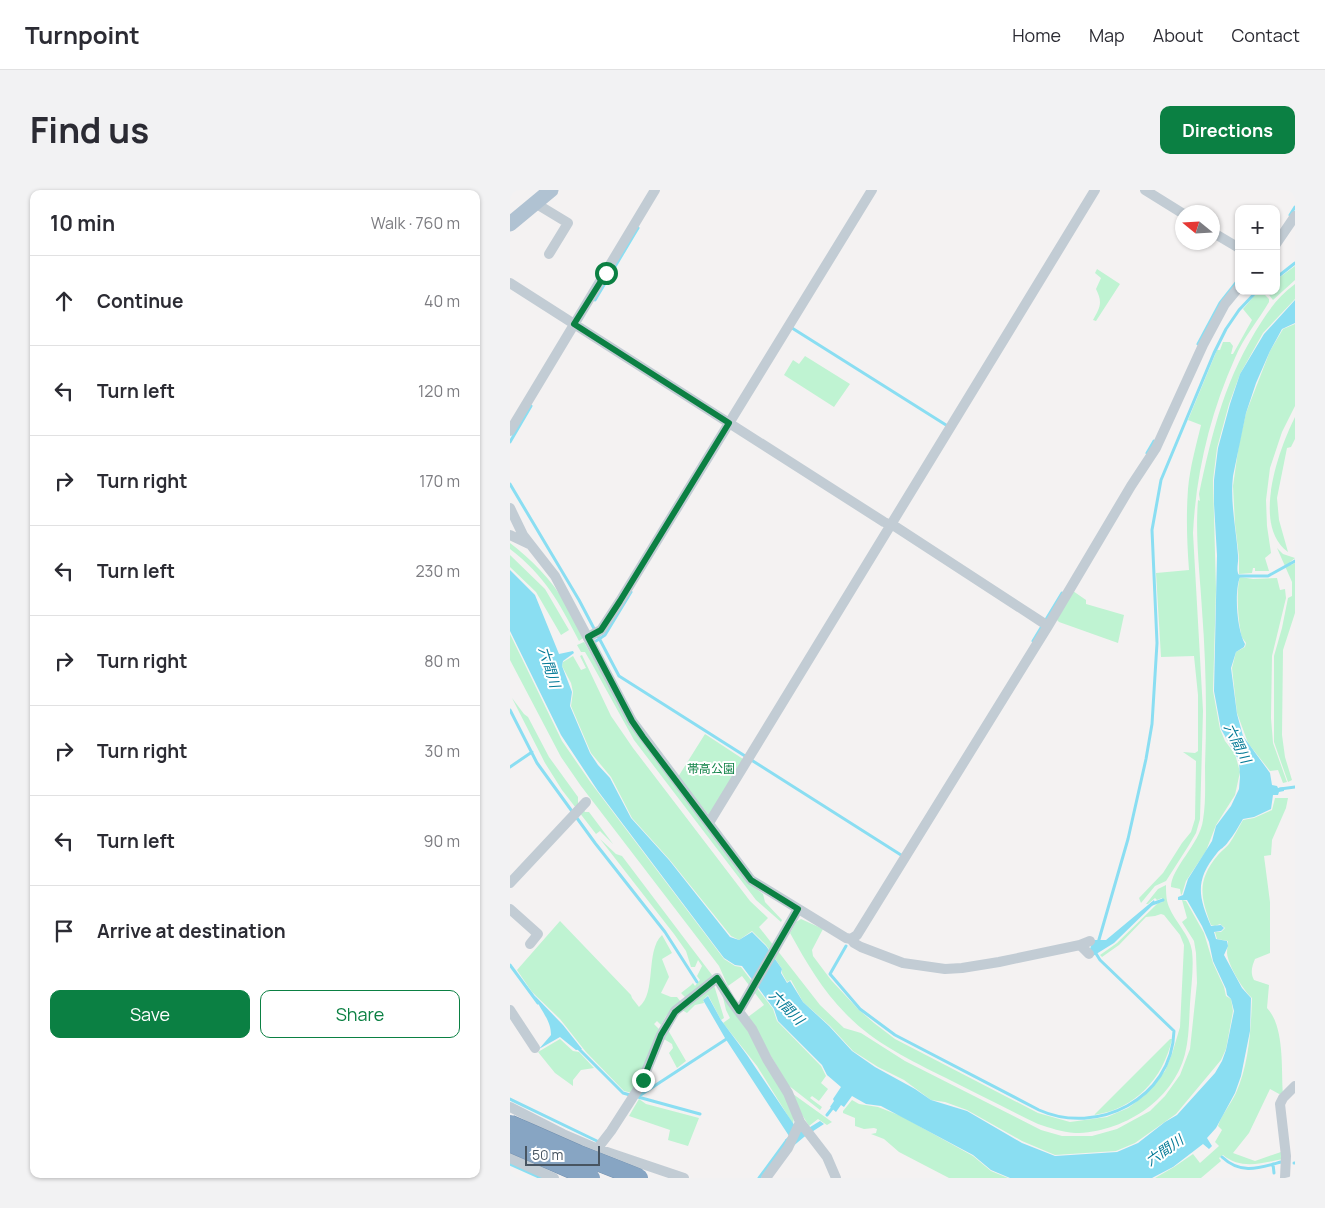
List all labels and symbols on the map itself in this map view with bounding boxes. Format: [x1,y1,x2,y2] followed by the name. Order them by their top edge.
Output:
[1175,205,1220,250] north arrow
[595,262,618,285] route start
[535,644,566,692] water label: 六間川
[1220,720,1257,768] water label: 六間川
[687,760,735,777] park label: 帯高公園
[765,985,810,1030] water label: 六間川
[632,1069,655,1092] route end
[1141,1129,1188,1170] water label: 六間川
[525,1143,600,1166] scale bar

